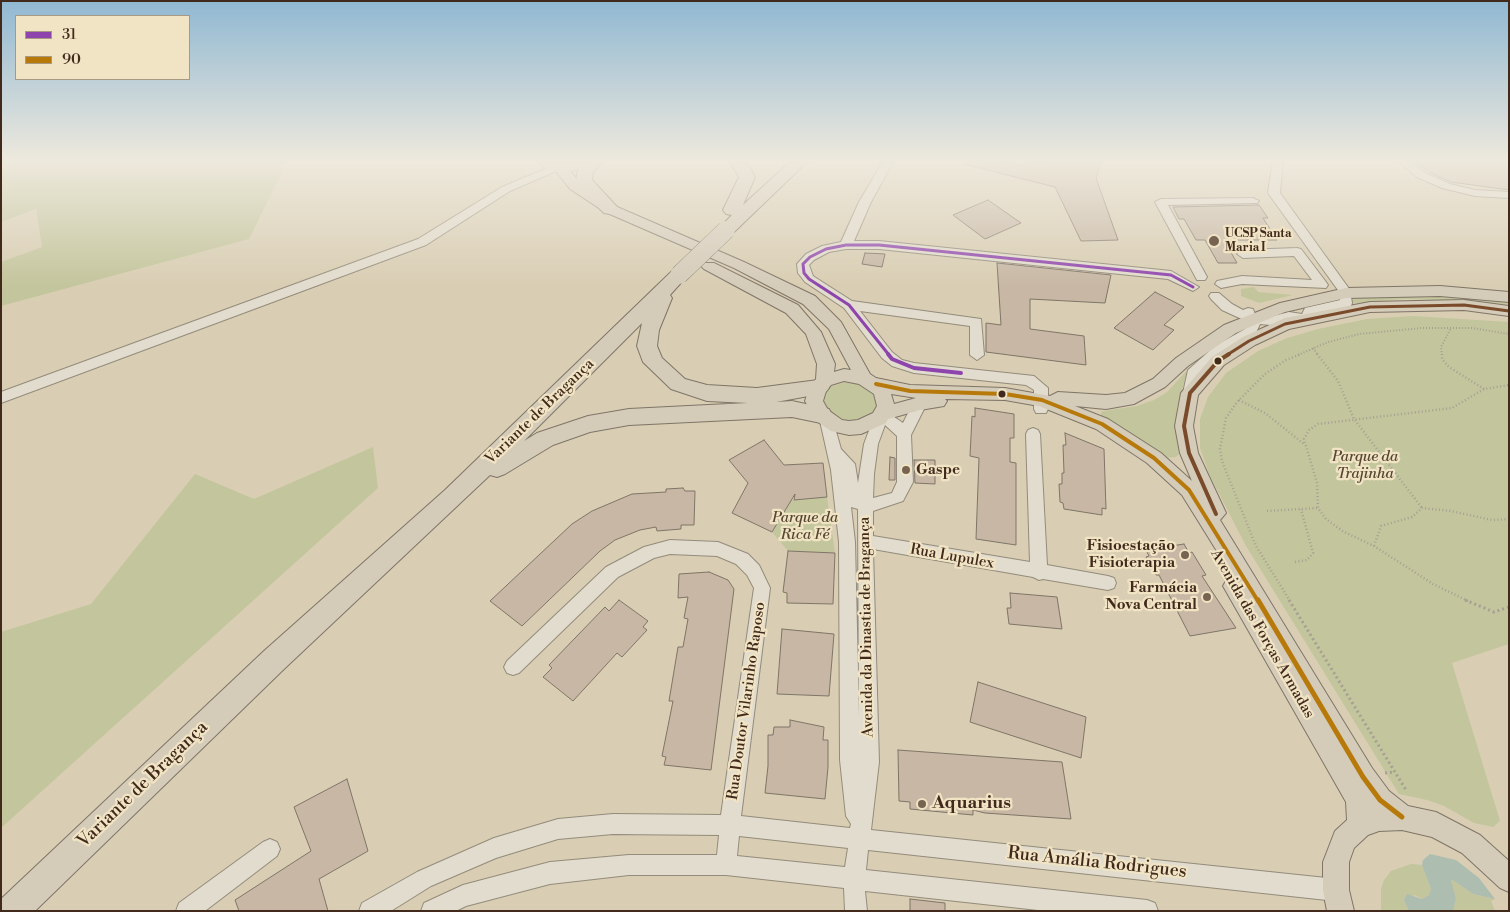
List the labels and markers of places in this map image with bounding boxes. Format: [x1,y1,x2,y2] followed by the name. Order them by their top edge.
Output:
[1225,227,1291,255] place label: UCSP Santa Maria I
[1207,234,1221,248] marker: UCSP Santa Maria I
[1213,356,1223,366] unlabelled marker
[997,389,1007,399] unlabelled marker
[916,461,960,479] place label: Gaspe
[900,464,912,476] marker: Gaspe
[1087,537,1175,572] place label: Fisioestação Fisioterapia
[1179,549,1191,561] marker: Fisioestação Fisioterapia
[1105,579,1197,614] place label: Farmácia Nova Central
[1201,591,1213,603] marker: Farmácia Nova Central
[932,793,1011,815] place label: Aquarius
[916,798,928,810] marker: Aquarius

